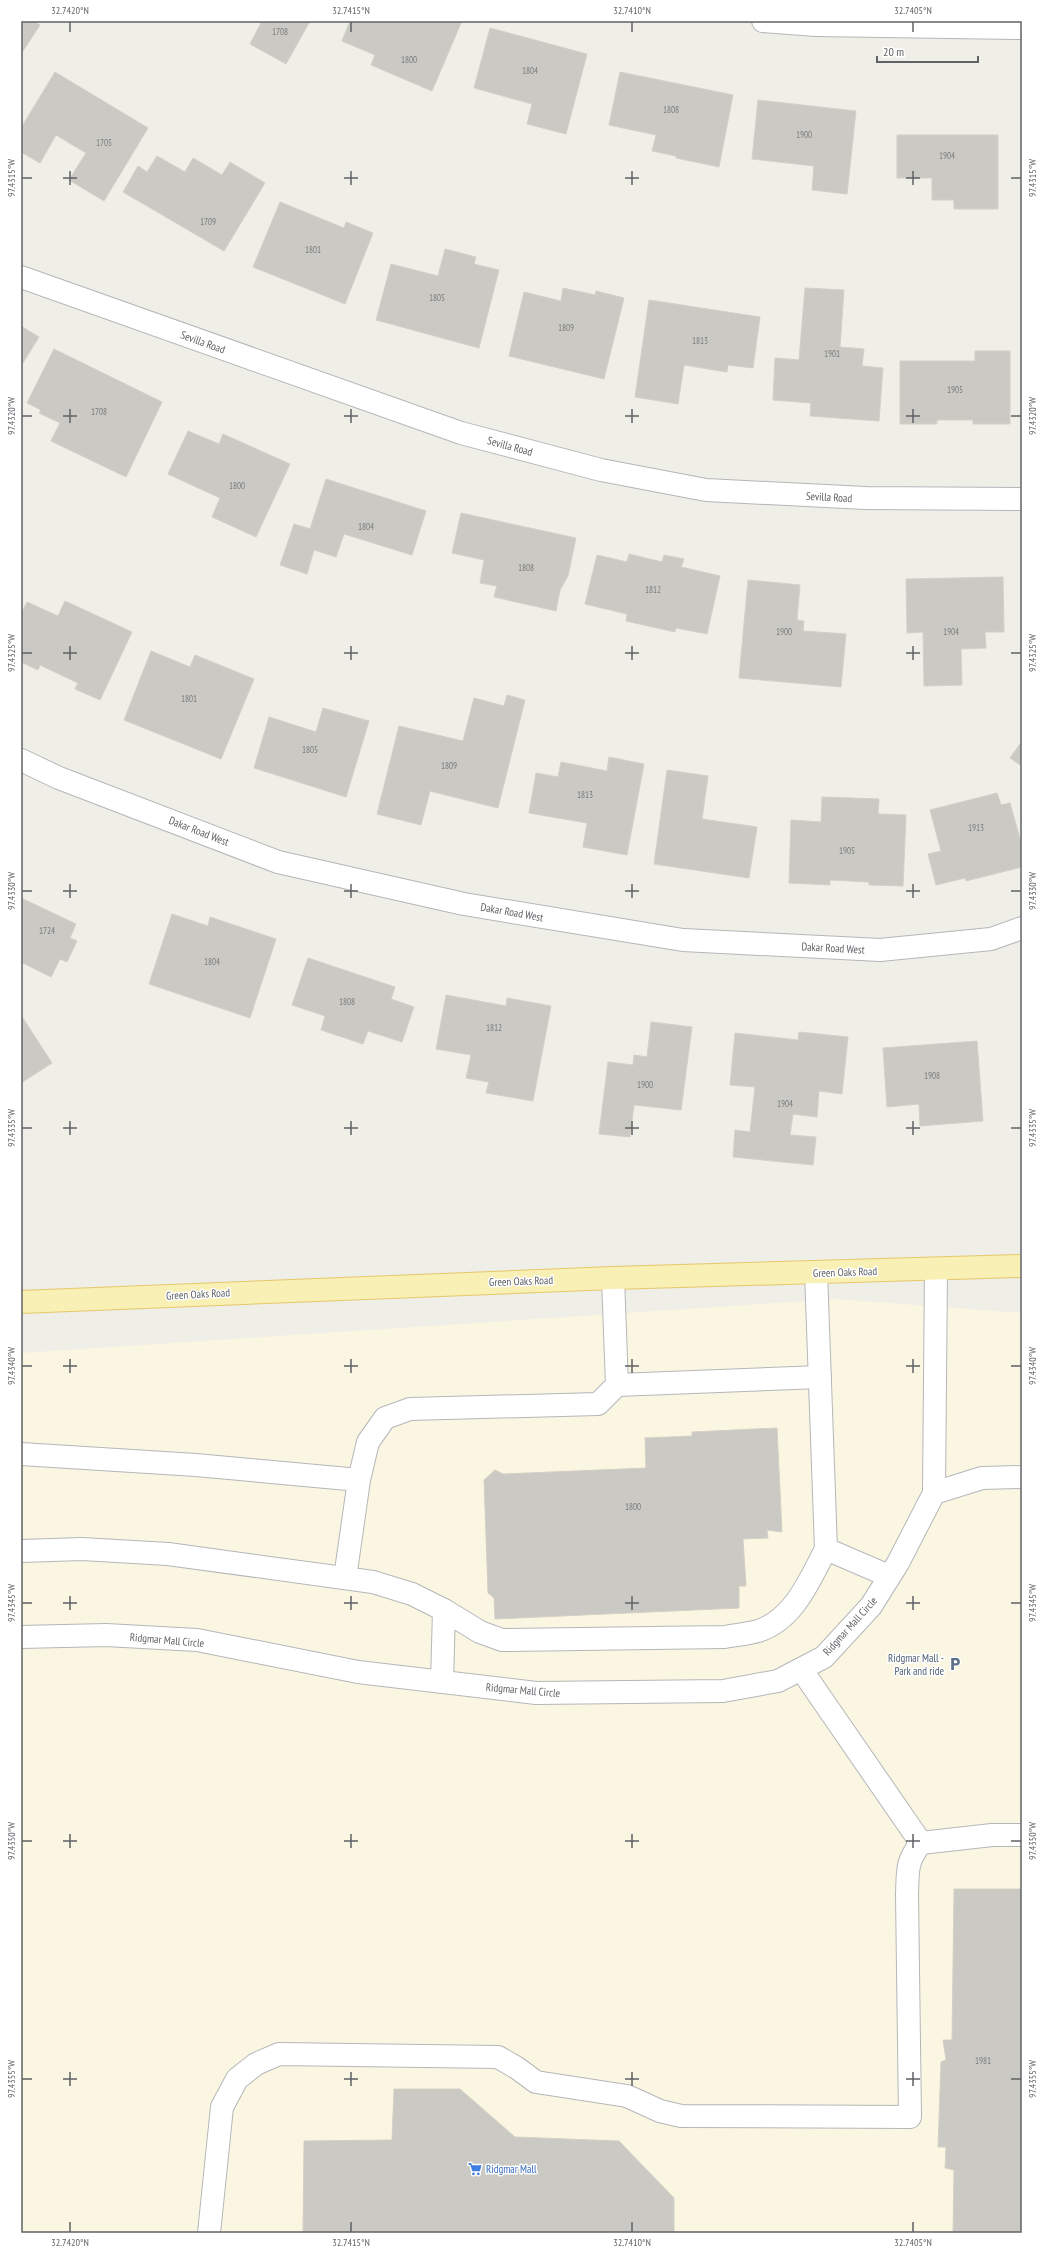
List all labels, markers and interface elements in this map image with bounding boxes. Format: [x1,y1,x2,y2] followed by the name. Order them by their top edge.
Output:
[51,4,89,17] text: 32.7420°N
[332,4,370,17] text: 32.7415°N
[613,4,651,17] text: 32.7410°N
[894,4,932,17] text: 32.7405°N
[272,26,288,37] house number: 1708
[877,38,978,64] scale bar
[883,44,904,59] text: 20 m
[401,54,417,65] house number: 1800
[522,65,538,76] house number: 1804
[663,104,679,115] house number: 1808
[796,129,812,140] house number: 1900
[96,137,112,148] house number: 1705
[939,150,955,161] house number: 1904
[5,159,18,197] text: 97.4315°W
[1026,159,1039,197] text: 97.4315°W
[200,216,216,227] house number: 1709
[305,244,321,255] house number: 1801
[429,292,445,303] house number: 1805
[558,322,574,333] house number: 1809
[179,327,227,357] street label: Sevilla Road
[692,335,708,346] house number: 1813
[824,348,840,359] house number: 1901
[947,384,963,395] house number: 1905
[5,397,18,435] text: 97.4320°W
[1026,397,1039,435] text: 97.4320°W
[91,406,107,417] house number: 1708
[486,433,534,459] street label: Sevilla Road
[229,480,245,491] house number: 1800
[805,489,853,505] street label: Sevilla Road
[358,521,374,532] house number: 1804
[518,562,534,573] house number: 1808
[645,584,661,595] house number: 1812
[776,626,792,637] house number: 1900
[943,626,959,637] house number: 1904
[5,634,18,672] text: 97.4325°W
[1026,634,1039,672] text: 97.4325°W
[181,693,197,704] house number: 1801
[302,744,318,755] house number: 1805
[441,760,457,771] house number: 1809
[577,789,593,800] house number: 1813
[167,813,231,849] street label: Dakar Road West
[968,822,984,833] house number: 1913
[839,845,855,856] house number: 1905
[5,872,18,910] text: 97.4330°W
[1026,872,1039,910] text: 97.4330°W
[480,900,544,924] street label: Dakar Road West
[39,925,55,936] house number: 1724
[801,939,865,957] street label: Dakar Road West
[204,956,220,967] house number: 1804
[339,996,355,1007] house number: 1808
[486,1022,502,1033] house number: 1812
[924,1070,940,1081] house number: 1908
[637,1079,653,1090] house number: 1900
[777,1098,793,1109] house number: 1904
[5,1109,18,1147] text: 97.4335°W
[1026,1109,1039,1147] text: 97.4335°W
[813,1264,878,1280] street label: Green Oaks Road
[489,1273,554,1289] street label: Green Oaks Road
[166,1285,231,1303] street label: Green Oaks Road
[5,1347,18,1385] text: 97.4340°W
[1026,1347,1039,1385] text: 97.4340°W
[625,1501,641,1512] house number: 1800
[5,1584,18,1622] text: 97.4345°W
[1026,1584,1039,1622] text: 97.4345°W
[820,1593,880,1658] street label: Ridgmar Mall Circle
[129,1630,205,1650] street label: Ridgmar Mall Circle
[888,1651,944,1678] place label: Ridgmar Mall - Park and ride
[947,1656,963,1672] parking icon: Ridgmar Mall - Park and ride
[485,1680,561,1700] street label: Ridgmar Mall Circle
[5,1822,18,1860] text: 97.4350°W
[1026,1822,1039,1860] text: 97.4350°W
[975,2055,991,2066] house number: 1981
[5,2060,18,2098] text: 97.4355°W
[1026,2060,1039,2098] text: 97.4355°W
[467,2161,483,2177] supermarket icon: Ridgmar Mall
[486,2162,537,2176] place label: Ridgmar Mall
[51,2236,89,2249] text: 32.7420°N
[332,2236,370,2249] text: 32.7415°N
[613,2236,651,2249] text: 32.7410°N
[894,2236,932,2249] text: 32.7405°N

